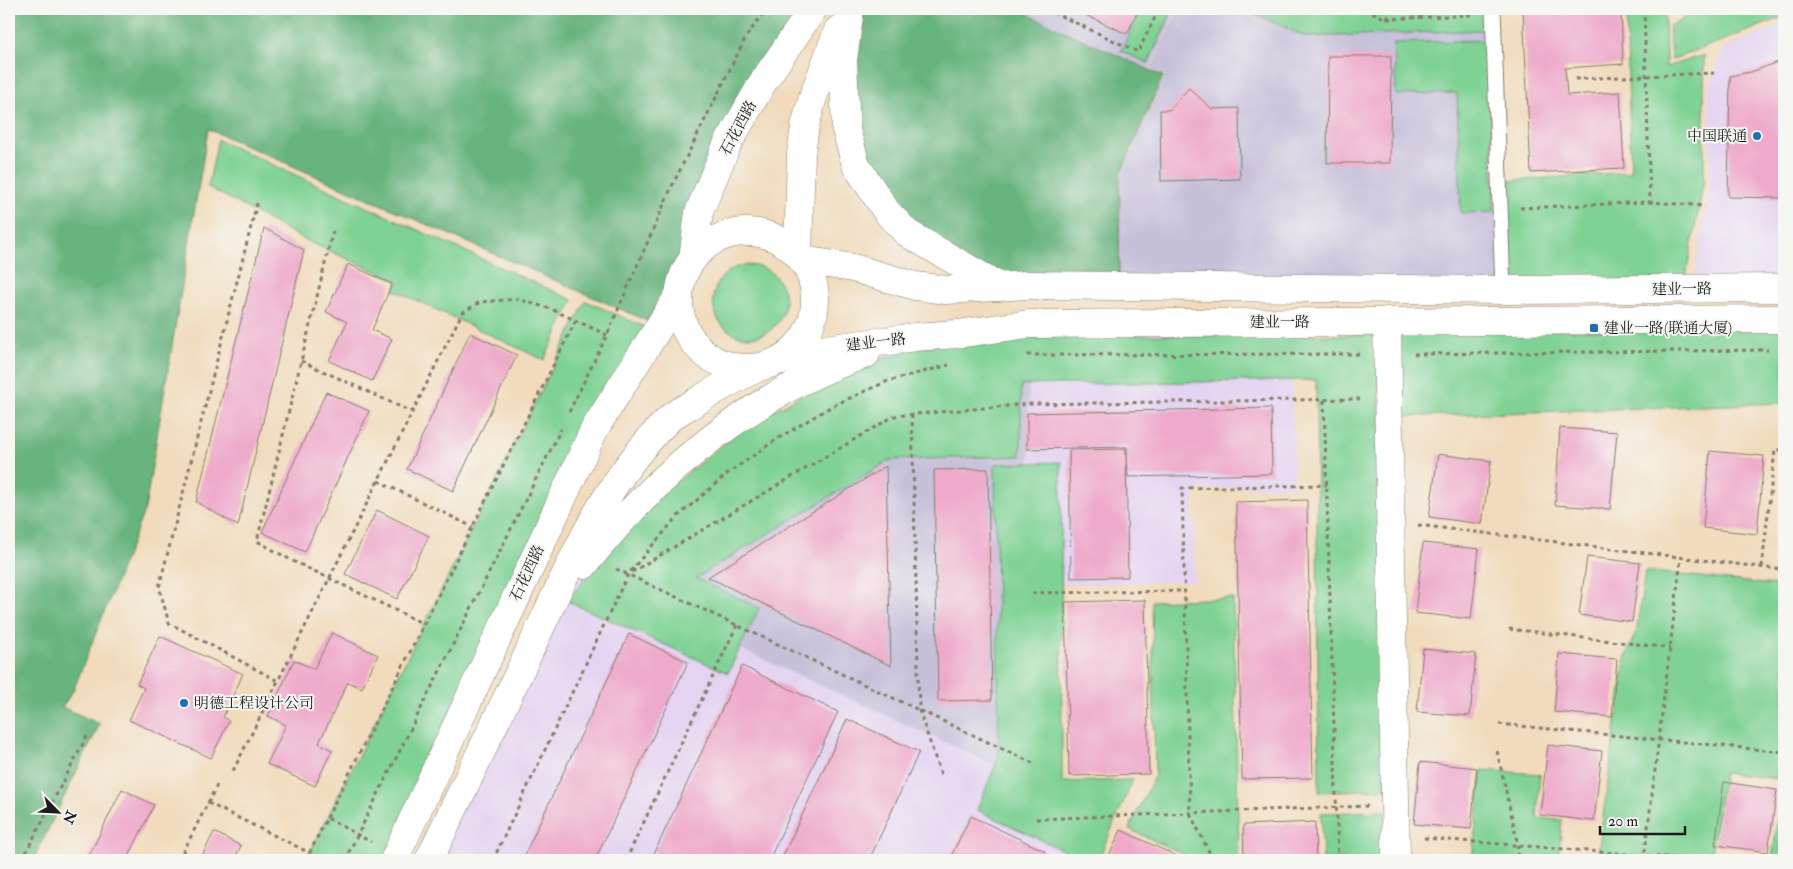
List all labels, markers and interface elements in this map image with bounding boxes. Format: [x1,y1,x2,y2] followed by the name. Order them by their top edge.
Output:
[716,97,761,159] street label: 石花西路
[1687,127,1747,146] place label: 中国联通
[1751,130,1763,142] marker: 中国联通
[1652,279,1712,300] street label: 建业一路
[1250,313,1310,332] street label: 建业一路
[1604,319,1732,338] place label: 建业一路(联通大厦)
[1588,322,1600,334] marker: 建业一路(联通大厦)
[845,329,907,356] street label: 建业一路
[506,542,549,604] street label: 石花西路
[194,694,314,713] place label: 明德工程设计公司
[178,697,190,709] marker: 明德工程设计公司
[32,786,82,836] north arrow
[1600,804,1686,836] scale bar
[59,807,80,827] text: N
[1608,812,1638,831] text: 20 m

